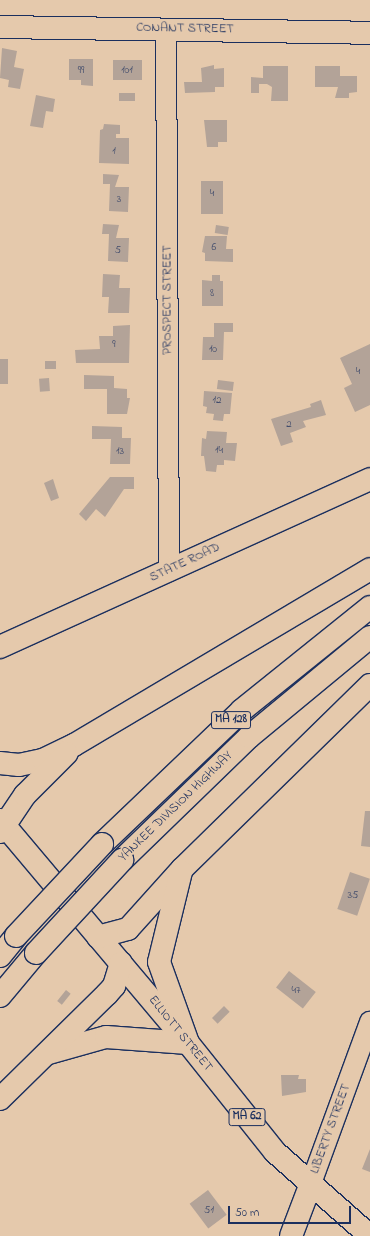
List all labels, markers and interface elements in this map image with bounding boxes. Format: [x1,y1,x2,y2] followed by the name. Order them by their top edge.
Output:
[136,20,234,38] street label: CONANT STREET
[78,63,84,77] house number: 99
[121,63,133,77] house number: 101
[112,144,116,158] house number: 1
[210,186,214,200] house number: 4
[117,192,121,206] house number: 3
[212,240,216,254] house number: 6
[115,243,121,257] house number: 5
[160,245,176,355] street label: PROSPECT STREET
[210,286,214,300] house number: 8
[112,337,116,351] house number: 9
[209,342,217,356] house number: 10
[356,364,360,378] house number: 4
[213,393,221,407] house number: 12
[286,417,292,431] house number: 2
[215,443,223,457] house number: 14
[116,444,124,458] house number: 13
[147,540,223,586] street label: STATE ROAD
[211,710,251,730] road number: MA 128
[116,749,236,865] street label: YANKEE DIVISION HIGHWAY
[348,888,358,902] house number: 35
[291,983,301,997] house number: 47
[145,993,215,1075] street label: ELLIOTT STREET
[308,1082,354,1176] street label: LIBERTY STREET
[228,1107,266,1127] road number: MA 62
[230,1198,353,1224] scale bar
[204,1203,214,1217] house number: 51
[235,1204,259,1222] text: 50 m

